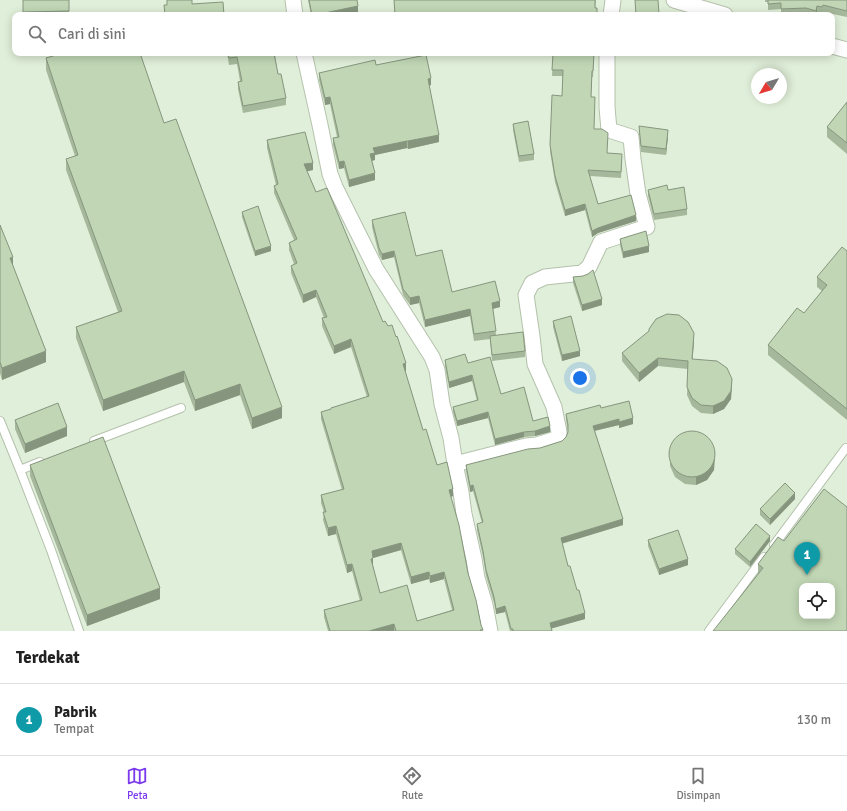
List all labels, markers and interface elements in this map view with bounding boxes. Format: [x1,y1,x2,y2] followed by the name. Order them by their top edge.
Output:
[12,12,835,56] search box
[26,23,48,45] icon: search
[58,25,126,43] text: Cari di sini
[751,68,787,104] north arrow
[570,368,590,388] your location
[794,542,820,575] pin: 1
[799,583,835,619] map controls
[799,583,835,619] button: locate
[16,647,80,668] text: Terdekat
[54,703,97,721] text: Pabrik
[25,712,33,728] text: 1
[797,712,831,728] text: 130 m
[54,721,94,737] text: Tempat
[126,765,148,802] tab: Peta
[401,765,423,802] tab: Rute
[676,765,720,802] tab: Disimpan

